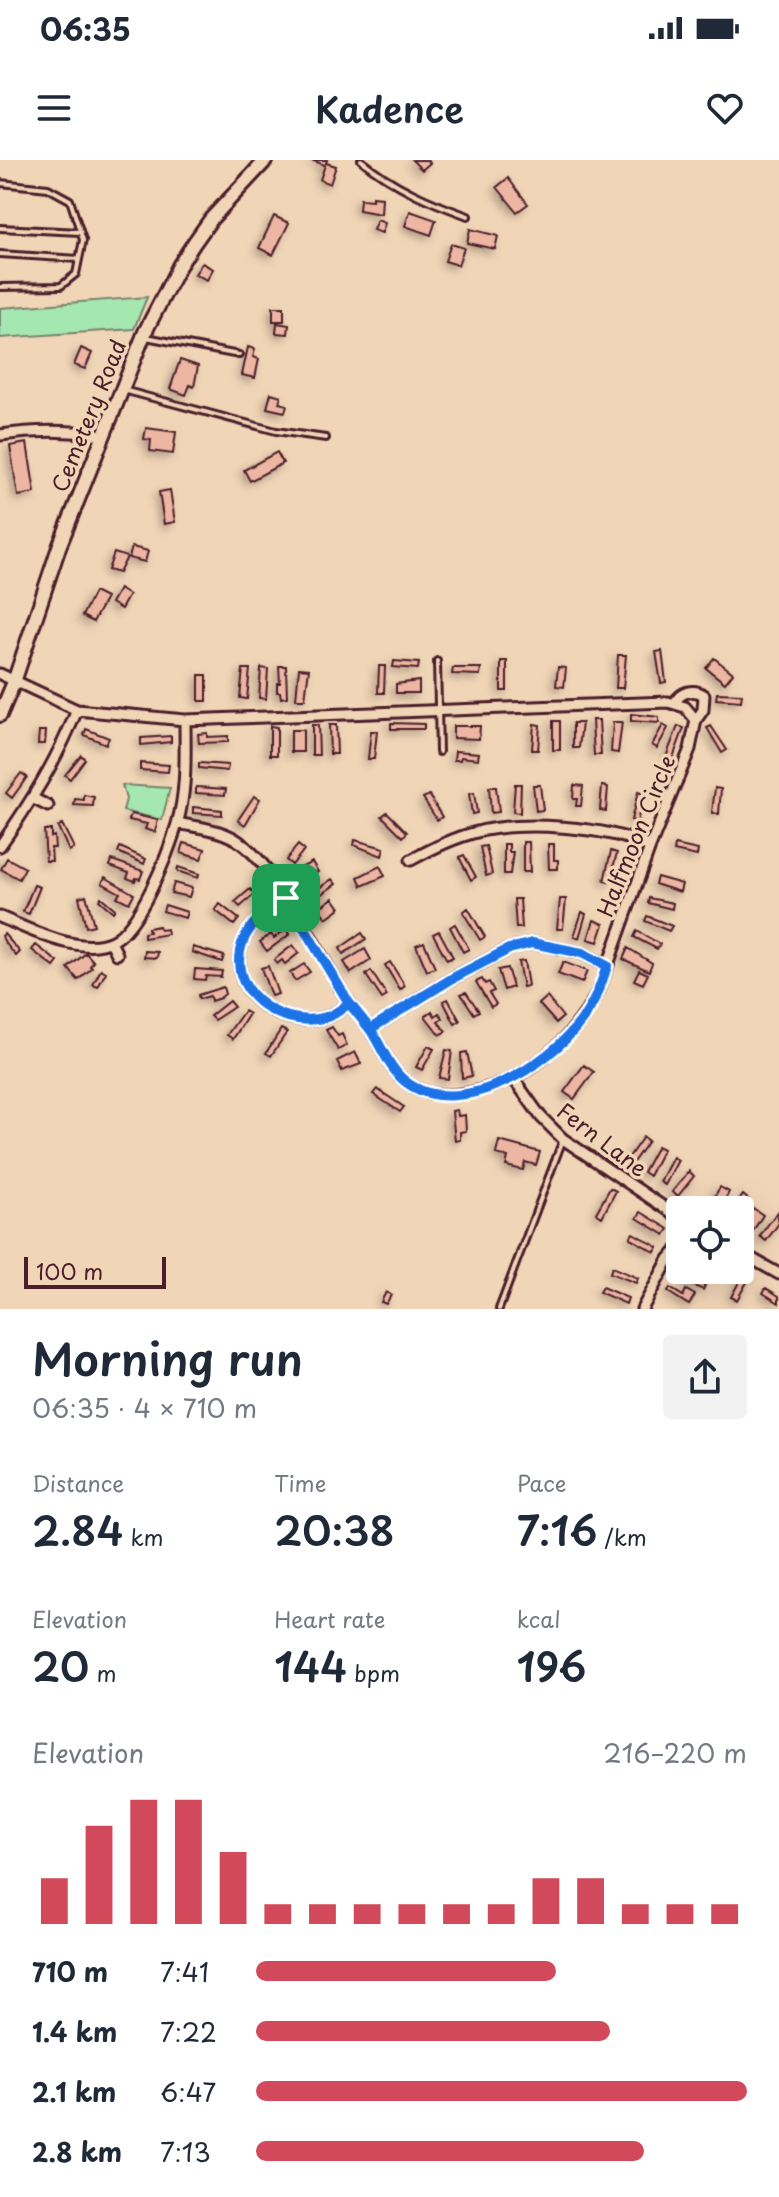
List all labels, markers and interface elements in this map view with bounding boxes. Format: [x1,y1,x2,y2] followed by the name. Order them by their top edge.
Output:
[40,6,131,51] text: 06:35
[315,81,464,135] text: Kadence
[32,86,76,130] icon: menu
[703,86,747,130] icon: heart
[42,334,133,497] street label: Cemetery Road
[587,750,682,921] street label: Halfmoon Circle
[252,864,320,932] pin
[264,876,308,920] icon: arrive
[551,1094,655,1184] street label: Fern Lane
[666,1196,754,1284] map controls
[666,1196,754,1284] button: locate
[24,1253,166,1289] scale bar
[36,1254,103,1287] text: 100 m
[32,1325,303,1391] text: Morning run
[663,1335,747,1419] button: share
[32,1388,257,1427] text: 06:35 · 4 × 710 m
[32,1466,124,1499] text: Distance
[274,1466,326,1499] text: Time
[517,1466,566,1499] text: Pace
[32,1499,123,1560] text: 2.84
[274,1499,395,1560] text: 20:38
[517,1499,597,1560] text: 7:16
[123,1520,164,1553] text: km
[597,1520,647,1553] text: /km
[32,1602,127,1635] text: Elevation
[274,1602,385,1635] text: Heart rate
[517,1602,561,1635] text: kcal
[32,1635,89,1696] text: 20
[274,1635,347,1696] text: 144
[517,1635,586,1696] text: 196
[89,1656,116,1689] text: m
[347,1656,400,1689] text: bpm
[32,1733,144,1772] text: Elevation
[603,1733,747,1772] text: 216–220 m
[32,1952,108,1991] text: 710 m
[160,1952,209,1991] text: 7:41
[32,2012,117,2051] text: 1.4 km
[160,2012,217,2051] text: 7:22
[32,2072,116,2111] text: 2.1 km
[160,2072,216,2111] text: 6:47
[32,2132,122,2171] text: 2.8 km
[160,2132,211,2171] text: 7:13

